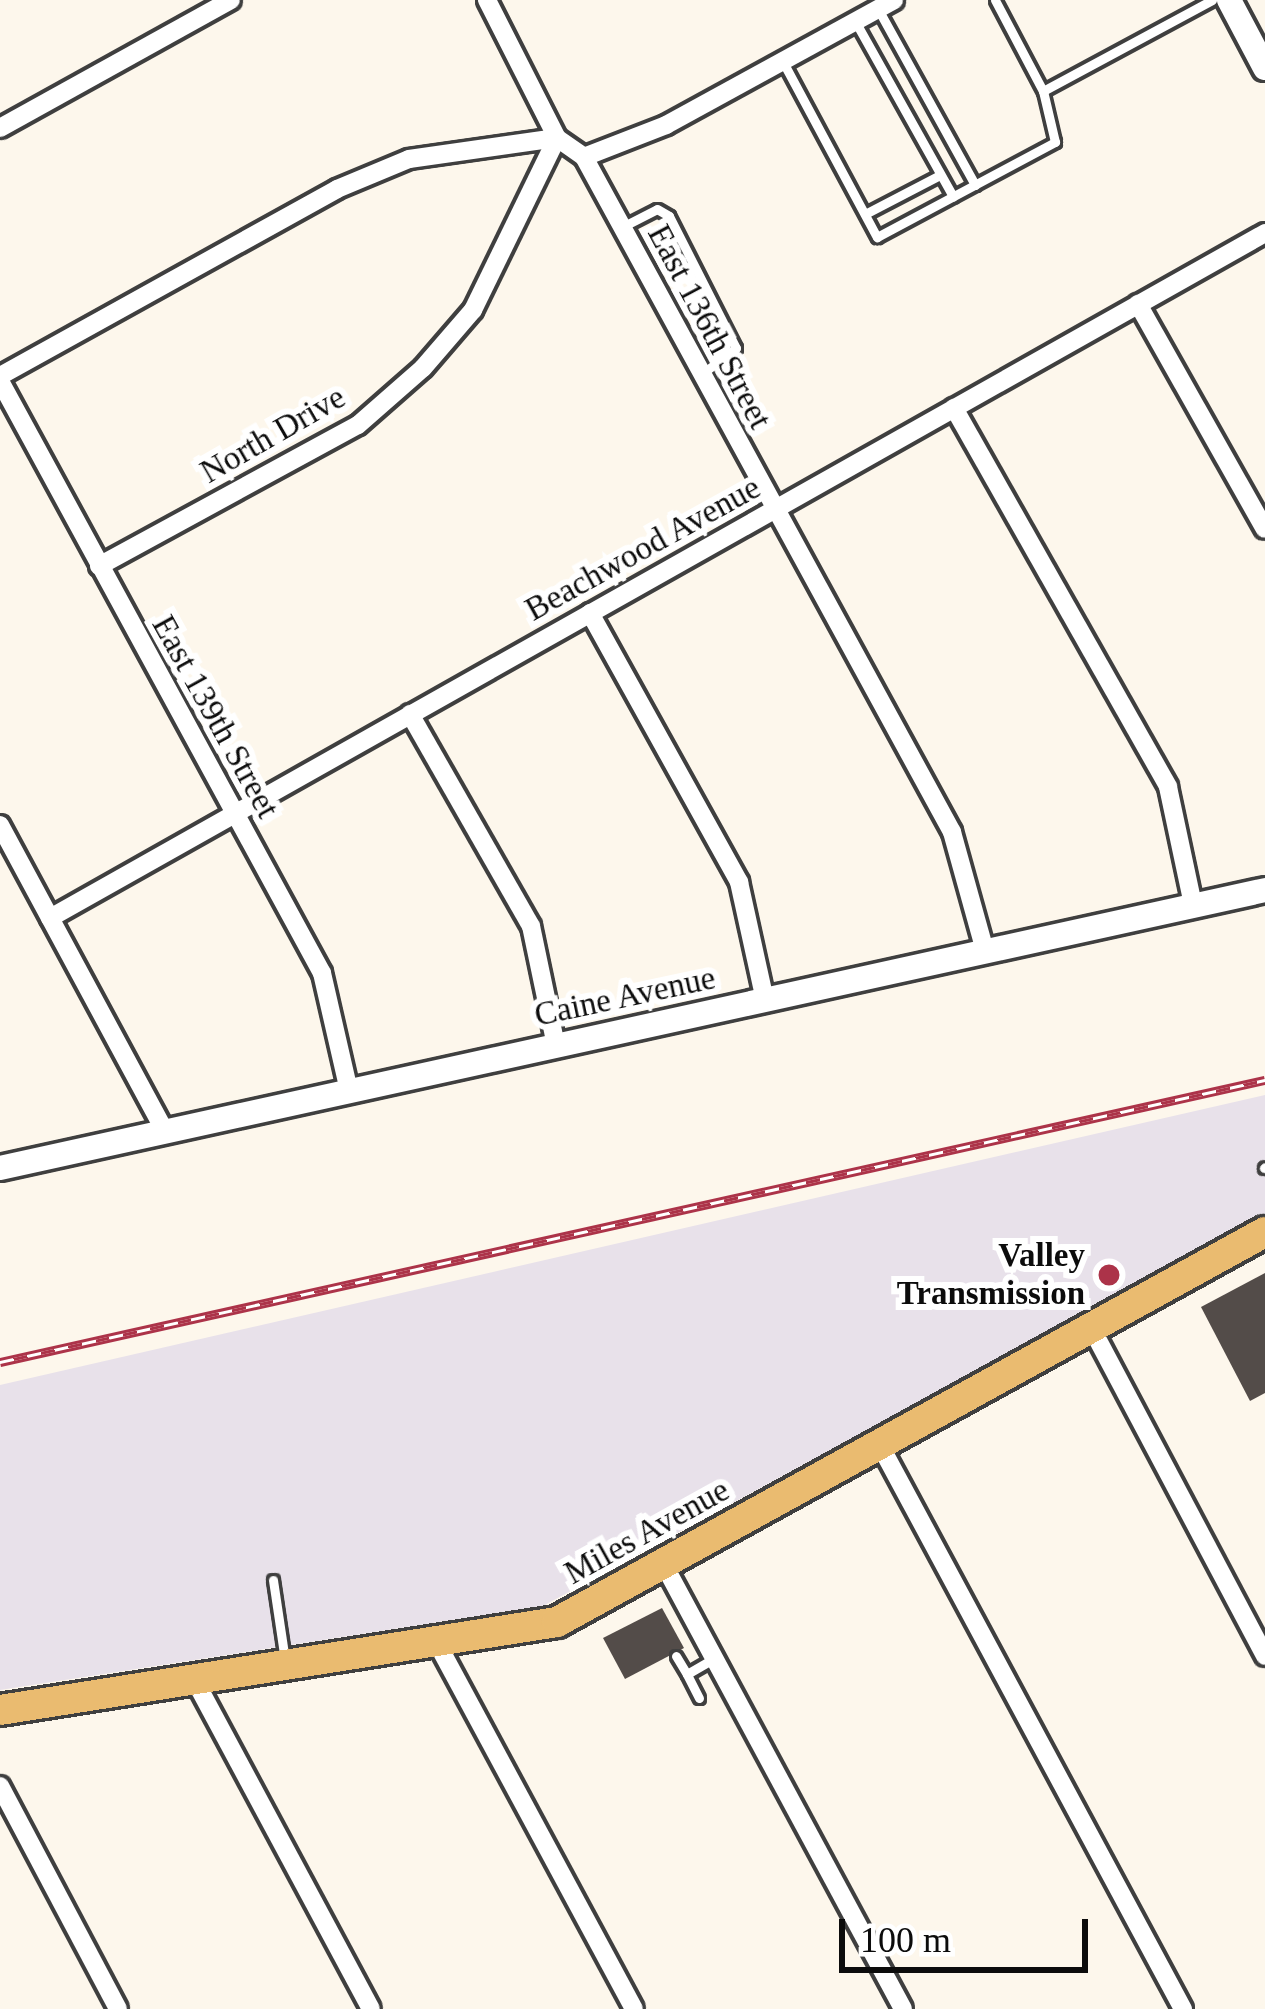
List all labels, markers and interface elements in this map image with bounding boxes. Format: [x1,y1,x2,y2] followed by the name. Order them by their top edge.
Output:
[639,218,779,436] street label: East 136th Street
[194,378,352,492] street label: North Drive
[518,468,768,630] street label: Beachwood Avenue
[143,609,287,825] street label: East 139th Street
[530,958,720,1036] street label: Caine Avenue
[897,1236,1085,1314] place label: Valley Transmission
[1096,1262,1122,1288] marker: Valley Transmission
[557,1470,737,1594] street label: Miles Avenue
[845,1895,1094,1969] scale bar
[860,1920,951,1960] text: 100 m

